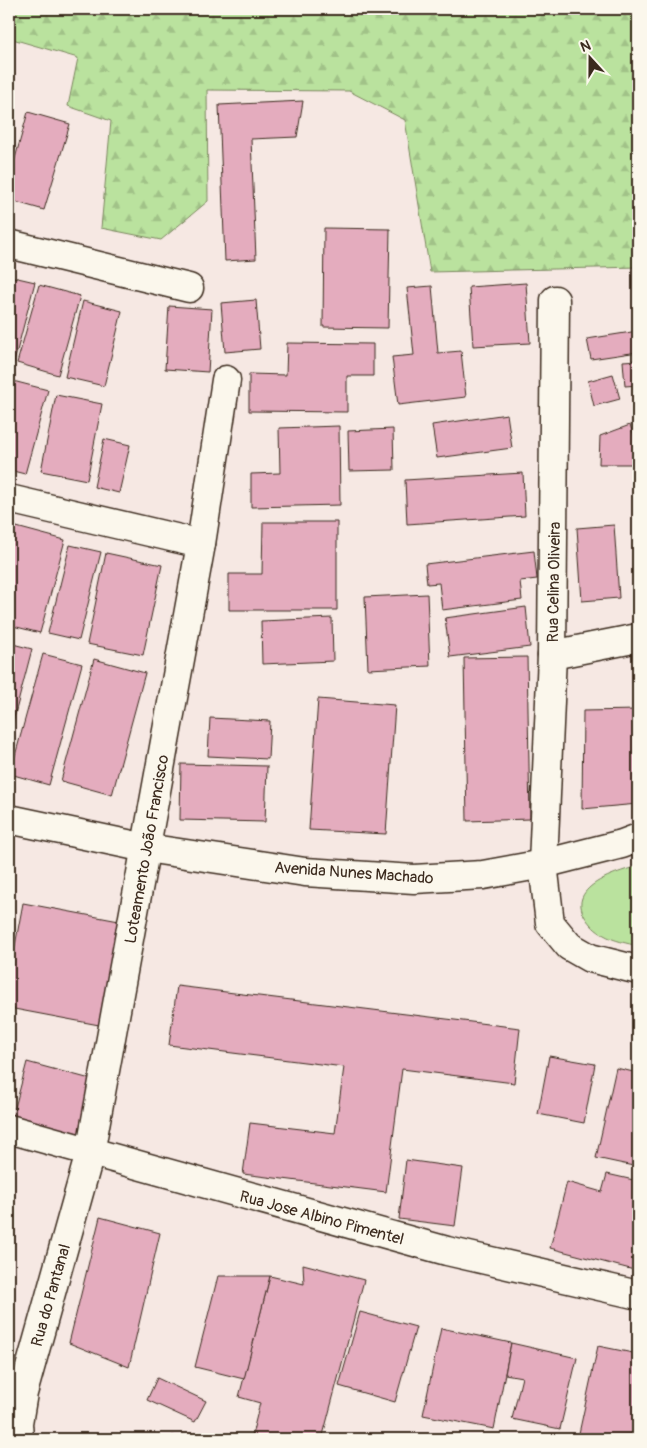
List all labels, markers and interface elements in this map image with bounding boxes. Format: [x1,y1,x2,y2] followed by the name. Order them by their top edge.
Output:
[564,32,614,82] north arrow
[578,37,593,56] text: N
[543,521,565,643] street label: Rua Celina Oliveira
[121,753,174,945] street label: Loteamento João Francisco
[274,857,435,889] street label: Avenida Nunes Machado
[237,1186,406,1250] street label: Rua Jose Albino Pimentel
[27,1242,75,1349] street label: Rua do Pantanal

